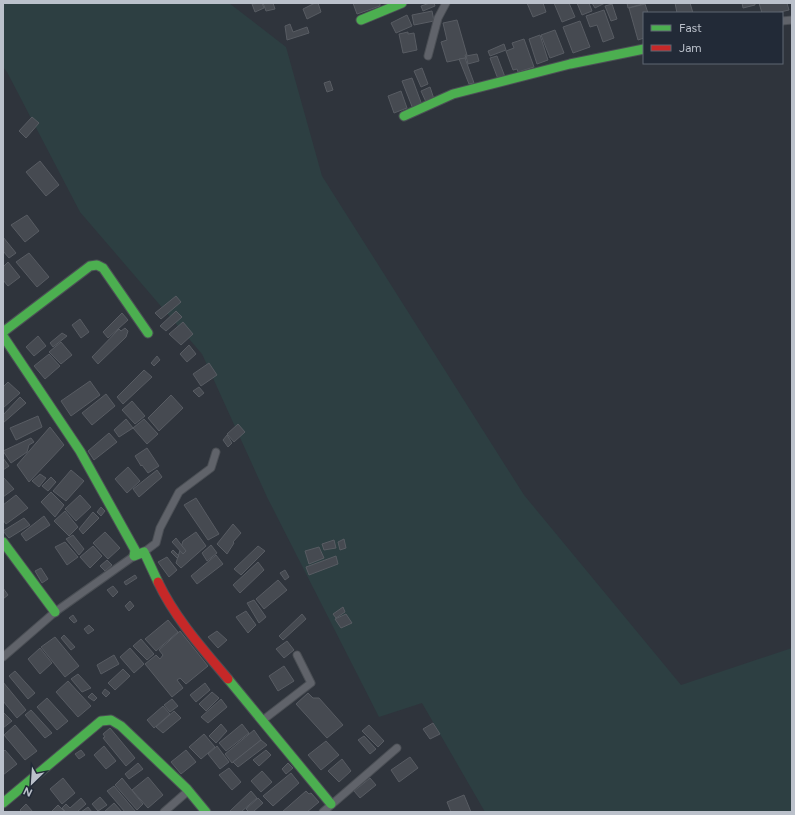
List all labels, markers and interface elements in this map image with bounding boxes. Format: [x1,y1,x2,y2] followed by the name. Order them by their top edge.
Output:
[643,12,783,64] legend
[679,21,702,35] text: Fast
[679,41,702,55] text: Jam
[12,763,52,803] north arrow
[21,784,35,799] text: N

